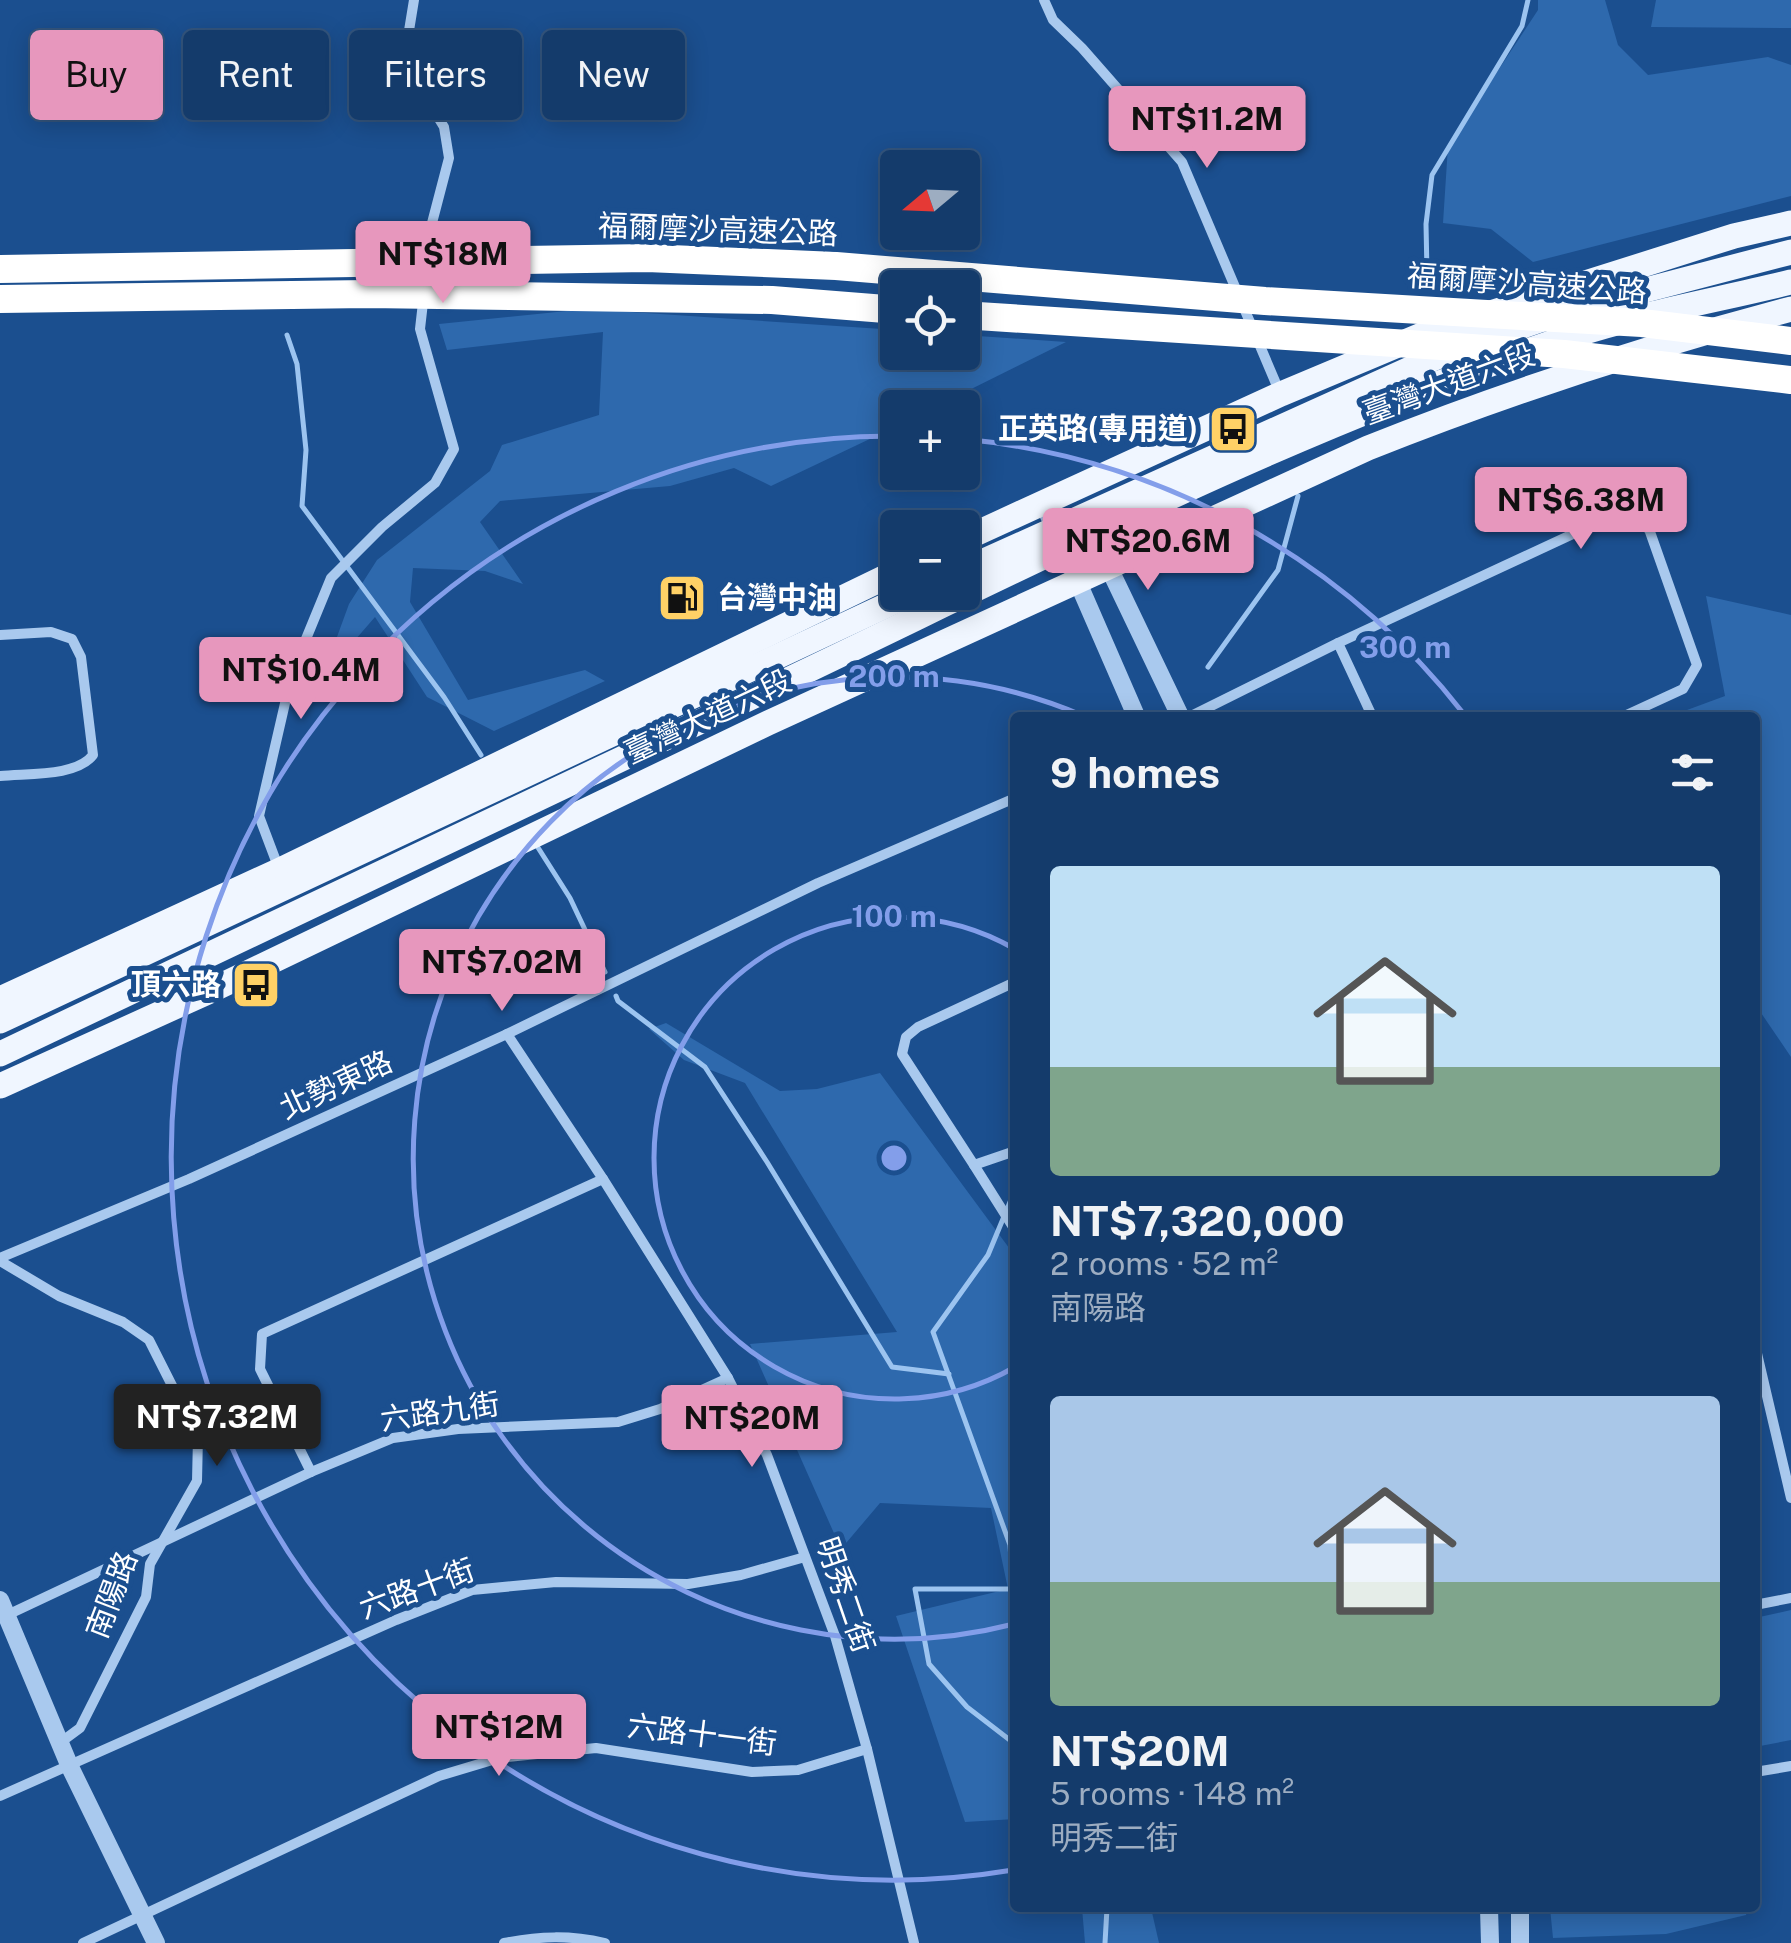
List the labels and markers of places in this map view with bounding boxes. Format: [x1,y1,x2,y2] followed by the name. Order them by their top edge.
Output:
[1104,86,1310,171] pin: NT$11.2M
[362,221,524,306] pin: NT$18M
[1207,403,1259,455] bus stop icon: 正英路(專用道)
[998,410,1198,446] place label: 正英路(專用道)
[1478,467,1684,552] pin: NT$6.38M
[1045,508,1251,593] pin: NT$20.6M
[656,572,708,624] fuel station icon: 台灣中油
[717,579,837,615] place label: 台灣中油
[198,637,404,722] pin: NT$10.4M
[399,929,605,1014] pin: NT$7.02M
[230,959,282,1011] bus stop icon: 頂六路
[131,966,221,1002] place label: 頂六路
[876,1140,912,1176] centre of rings
[114,1384,320,1469] pin: NT$7.32M
[671,1385,833,1470] pin: NT$20M
[418,1694,580,1779] pin: NT$12M

